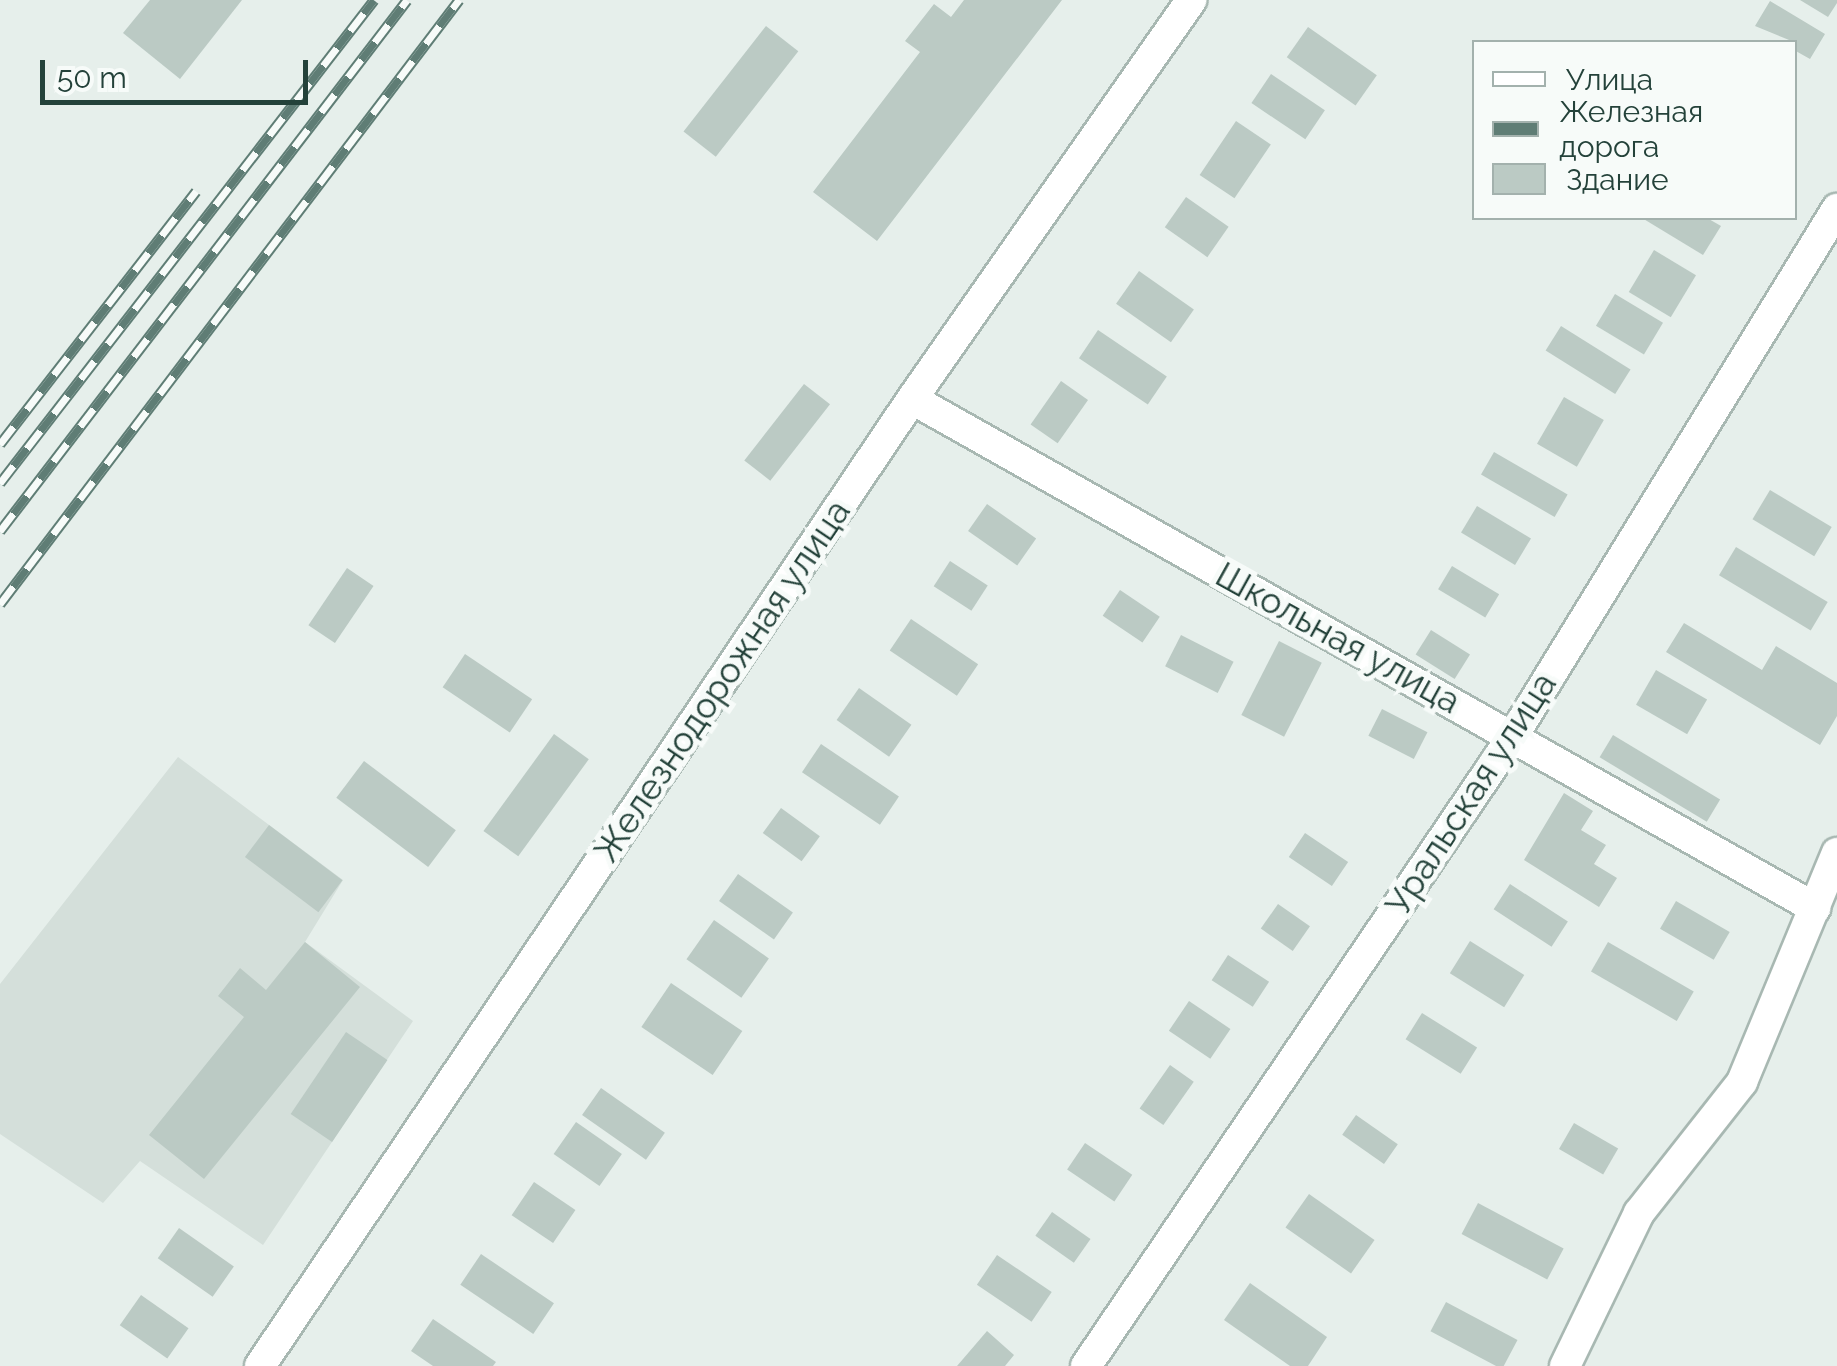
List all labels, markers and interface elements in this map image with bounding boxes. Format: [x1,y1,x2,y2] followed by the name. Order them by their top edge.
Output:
[45,40,312,102] scale bar
[1472,40,1797,220] legend
[57,60,127,95] text: 50 m
[1566,62,1653,97] text: Улица
[1559,94,1703,164] text: Железная дорога
[1566,162,1669,197] text: Здание
[585,492,859,870] street label: Железнодорожная улица
[1208,553,1468,723] street label: Школьная улица
[1377,664,1565,924] street label: Уральская улица

